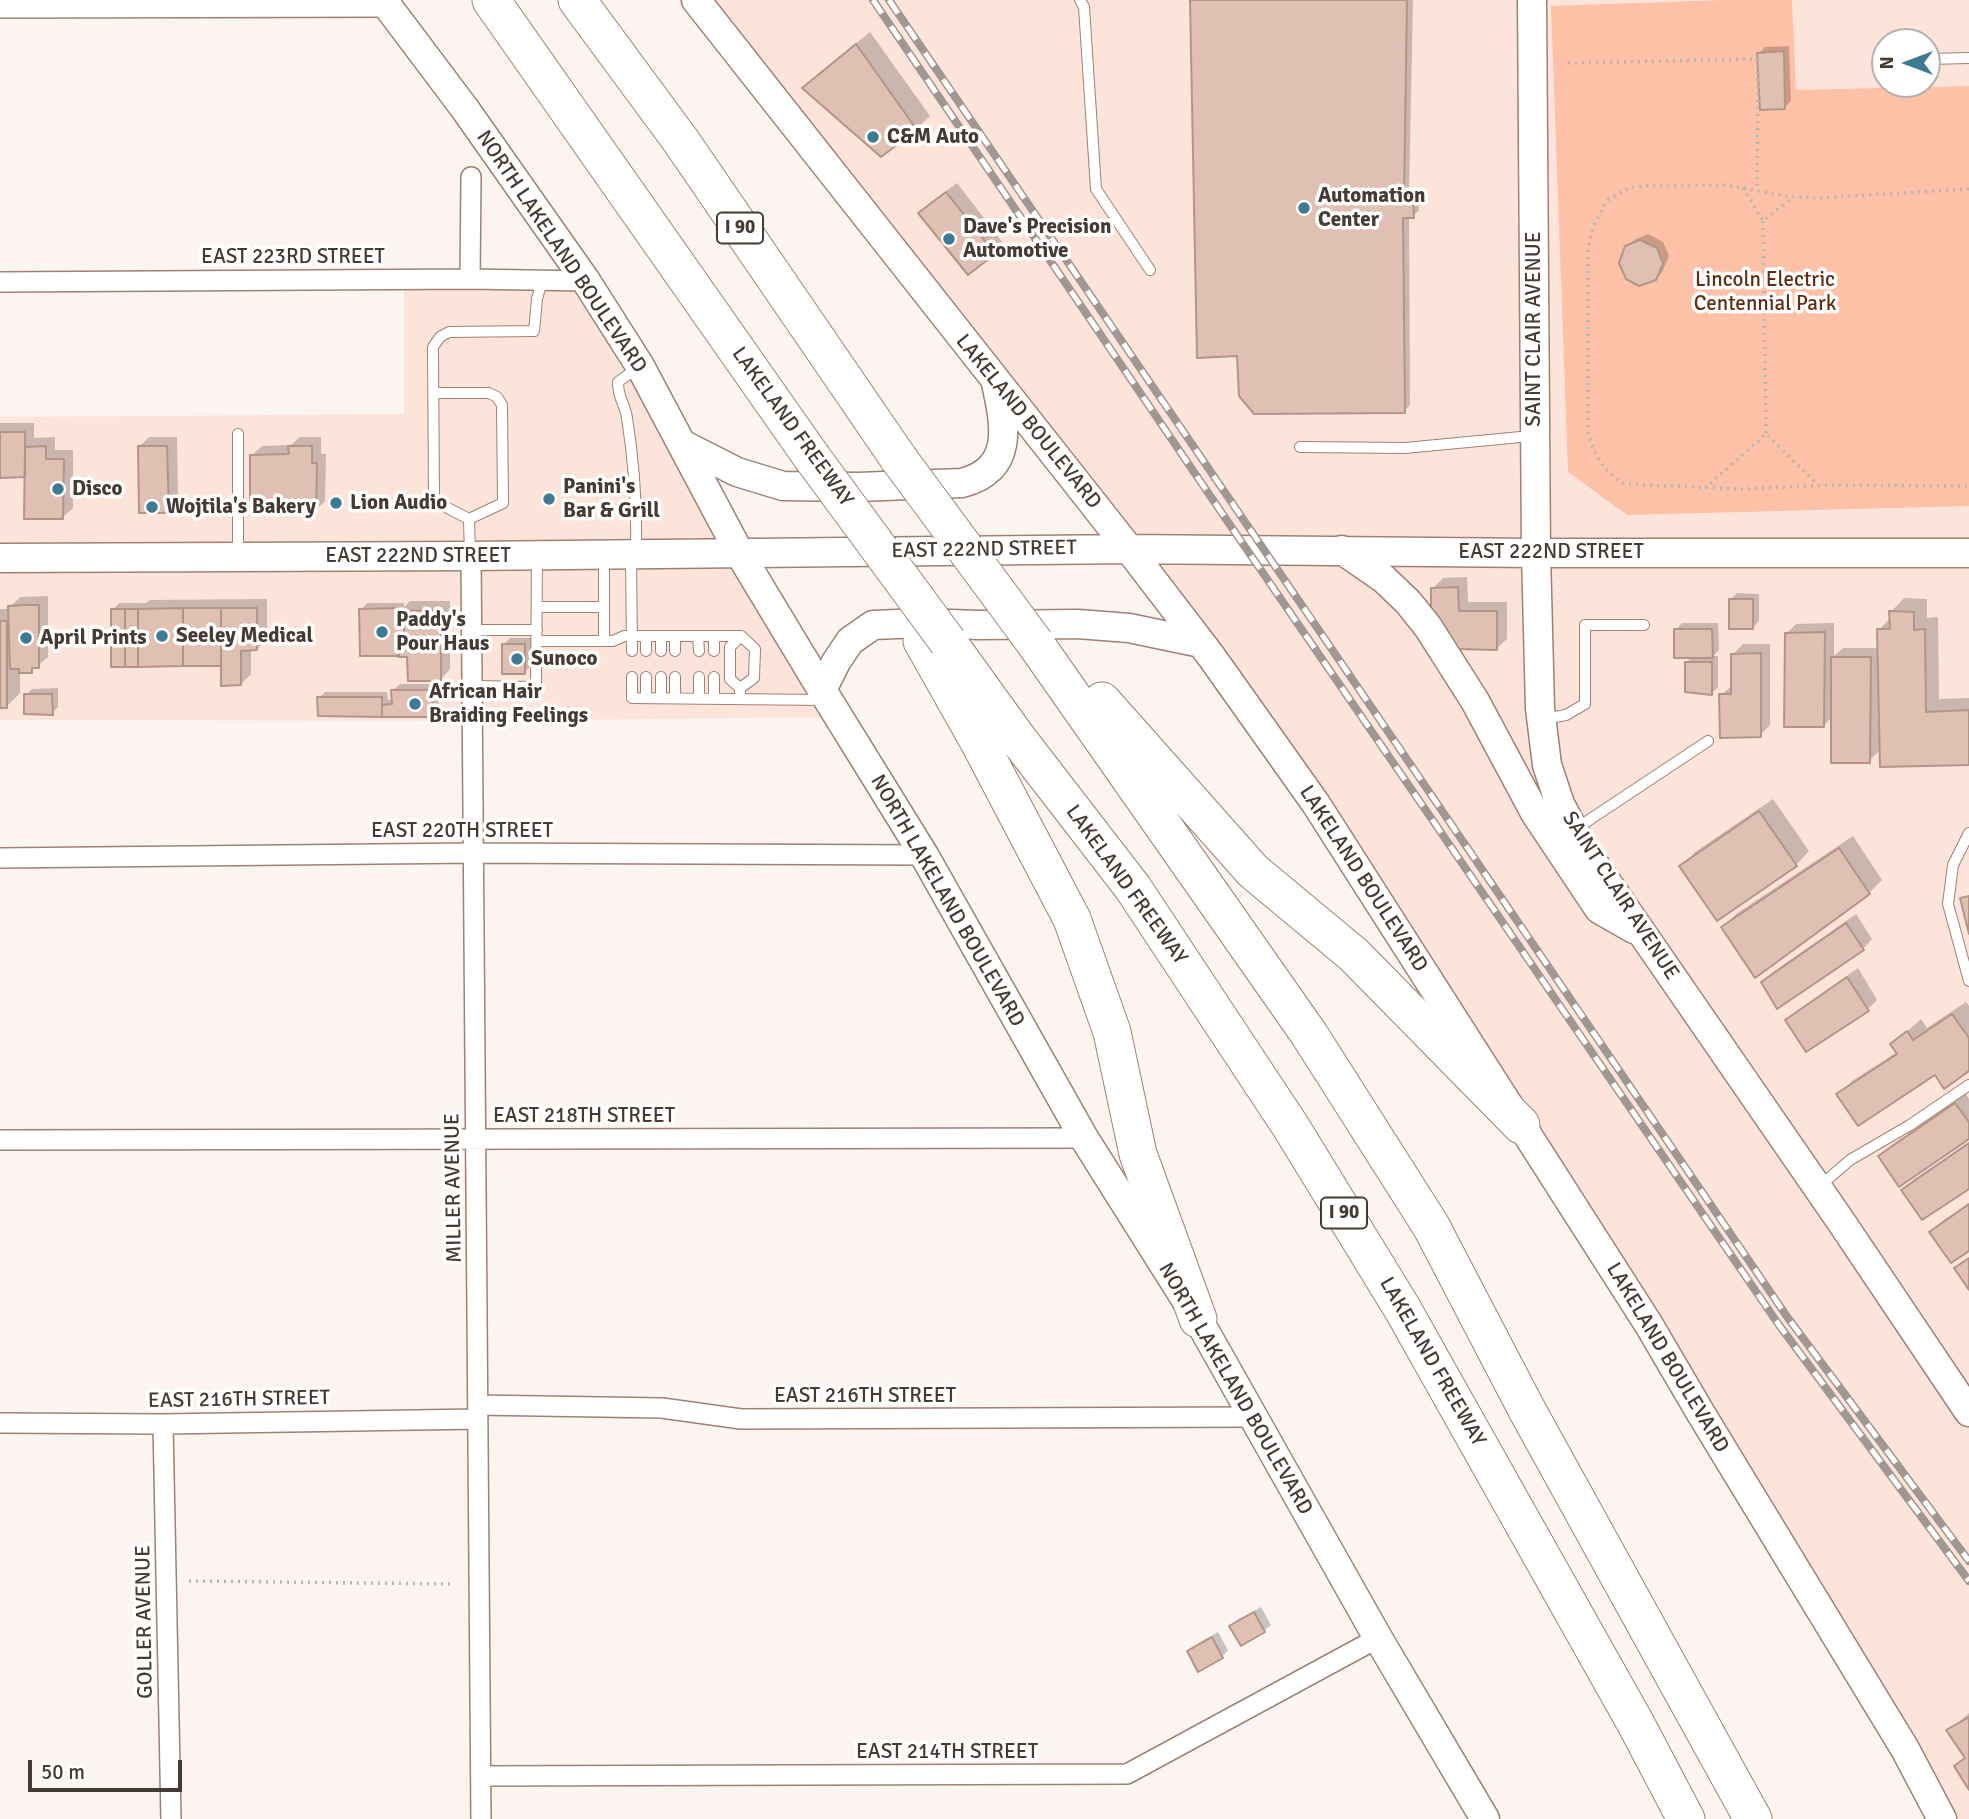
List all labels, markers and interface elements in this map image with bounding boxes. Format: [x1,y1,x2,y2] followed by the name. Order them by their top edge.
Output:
[1871,28,1941,98] north arrow
[1875,56,1899,70] text: N
[887,124,979,150] place label: C&M Auto
[470,126,652,378] street label: NORTH LAKELAND BOULEVARD
[865,129,881,145] marker: C&M Auto
[1318,183,1425,233] place label: Automation Center
[1296,200,1312,216] marker: Automation Center
[717,212,763,244] road number: I 90
[963,214,1111,264] place label: Dave's Precision Automotive
[941,231,957,247] marker: Dave's Precision Automotive
[1521,231,1547,427] street label: SAINT CLAIR AVENUE
[201,244,385,270] street label: EAST 223RD STREET
[1694,267,1836,317] park label: Lincoln Electric Centennial Park
[950,330,1106,514] street label: LAKELAND BOULEVARD
[726,342,858,512] street label: LAKELAND FREEWAY
[563,474,660,524] place label: Panini's Bar & Grill
[72,476,122,502] place label: Disco
[50,481,66,497] marker: Disco
[350,490,447,516] place label: Lion Audio
[541,491,557,507] marker: Panini's Bar & Grill
[166,494,316,520] place label: Wojtila's Bakery
[328,495,344,511] marker: Lion Audio
[144,499,160,515] marker: Wojtila's Bakery
[891,536,1077,564] street label: EAST 222ND STREET
[1458,539,1644,565] street label: EAST 222ND STREET
[325,543,511,569] street label: EAST 222ND STREET
[396,607,489,657] place label: Paddy's Pour Haus
[176,623,313,649] place label: Seeley Medical
[374,624,390,640] marker: Paddy's Pour Haus
[40,625,147,651] place label: April Prints
[154,628,170,644] marker: Seeley Medical
[18,630,34,646] marker: April Prints
[531,646,597,672] place label: Sunoco
[509,651,525,667] marker: Sunoco
[429,679,588,729] place label: African Hair Braiding Feelings
[407,696,423,712] marker: African Hair Braiding Feelings
[864,771,1030,1031] street label: NORTH LAKELAND BOULEVARD
[1293,781,1433,977] street label: LAKELAND BOULEVARD
[1060,800,1192,970] street label: LAKELAND FREEWAY
[1556,807,1684,985] street label: SAINT CLAIR AVENUE
[371,818,553,844] street label: EAST 220TH STREET
[493,1103,675,1129] street label: EAST 218TH STREET
[440,1113,468,1263] street label: MILLER AVENUE
[1321,1198,1367,1228] road number: I 90
[1600,1258,1734,1458] street label: LAKELAND BOULEVARD
[1152,1259,1318,1519] street label: NORTH LAKELAND BOULEVARD
[1373,1273,1491,1451] street label: LAKELAND FREEWAY
[774,1383,956,1409] street label: EAST 216TH STREET
[148,1386,330,1414] street label: EAST 216TH STREET
[131,1545,159,1699] street label: GOLLER AVENUE
[856,1739,1038,1765] street label: EAST 214TH STREET
[32,1745,186,1789] scale bar
[41,1759,85,1785] text: 50 m

